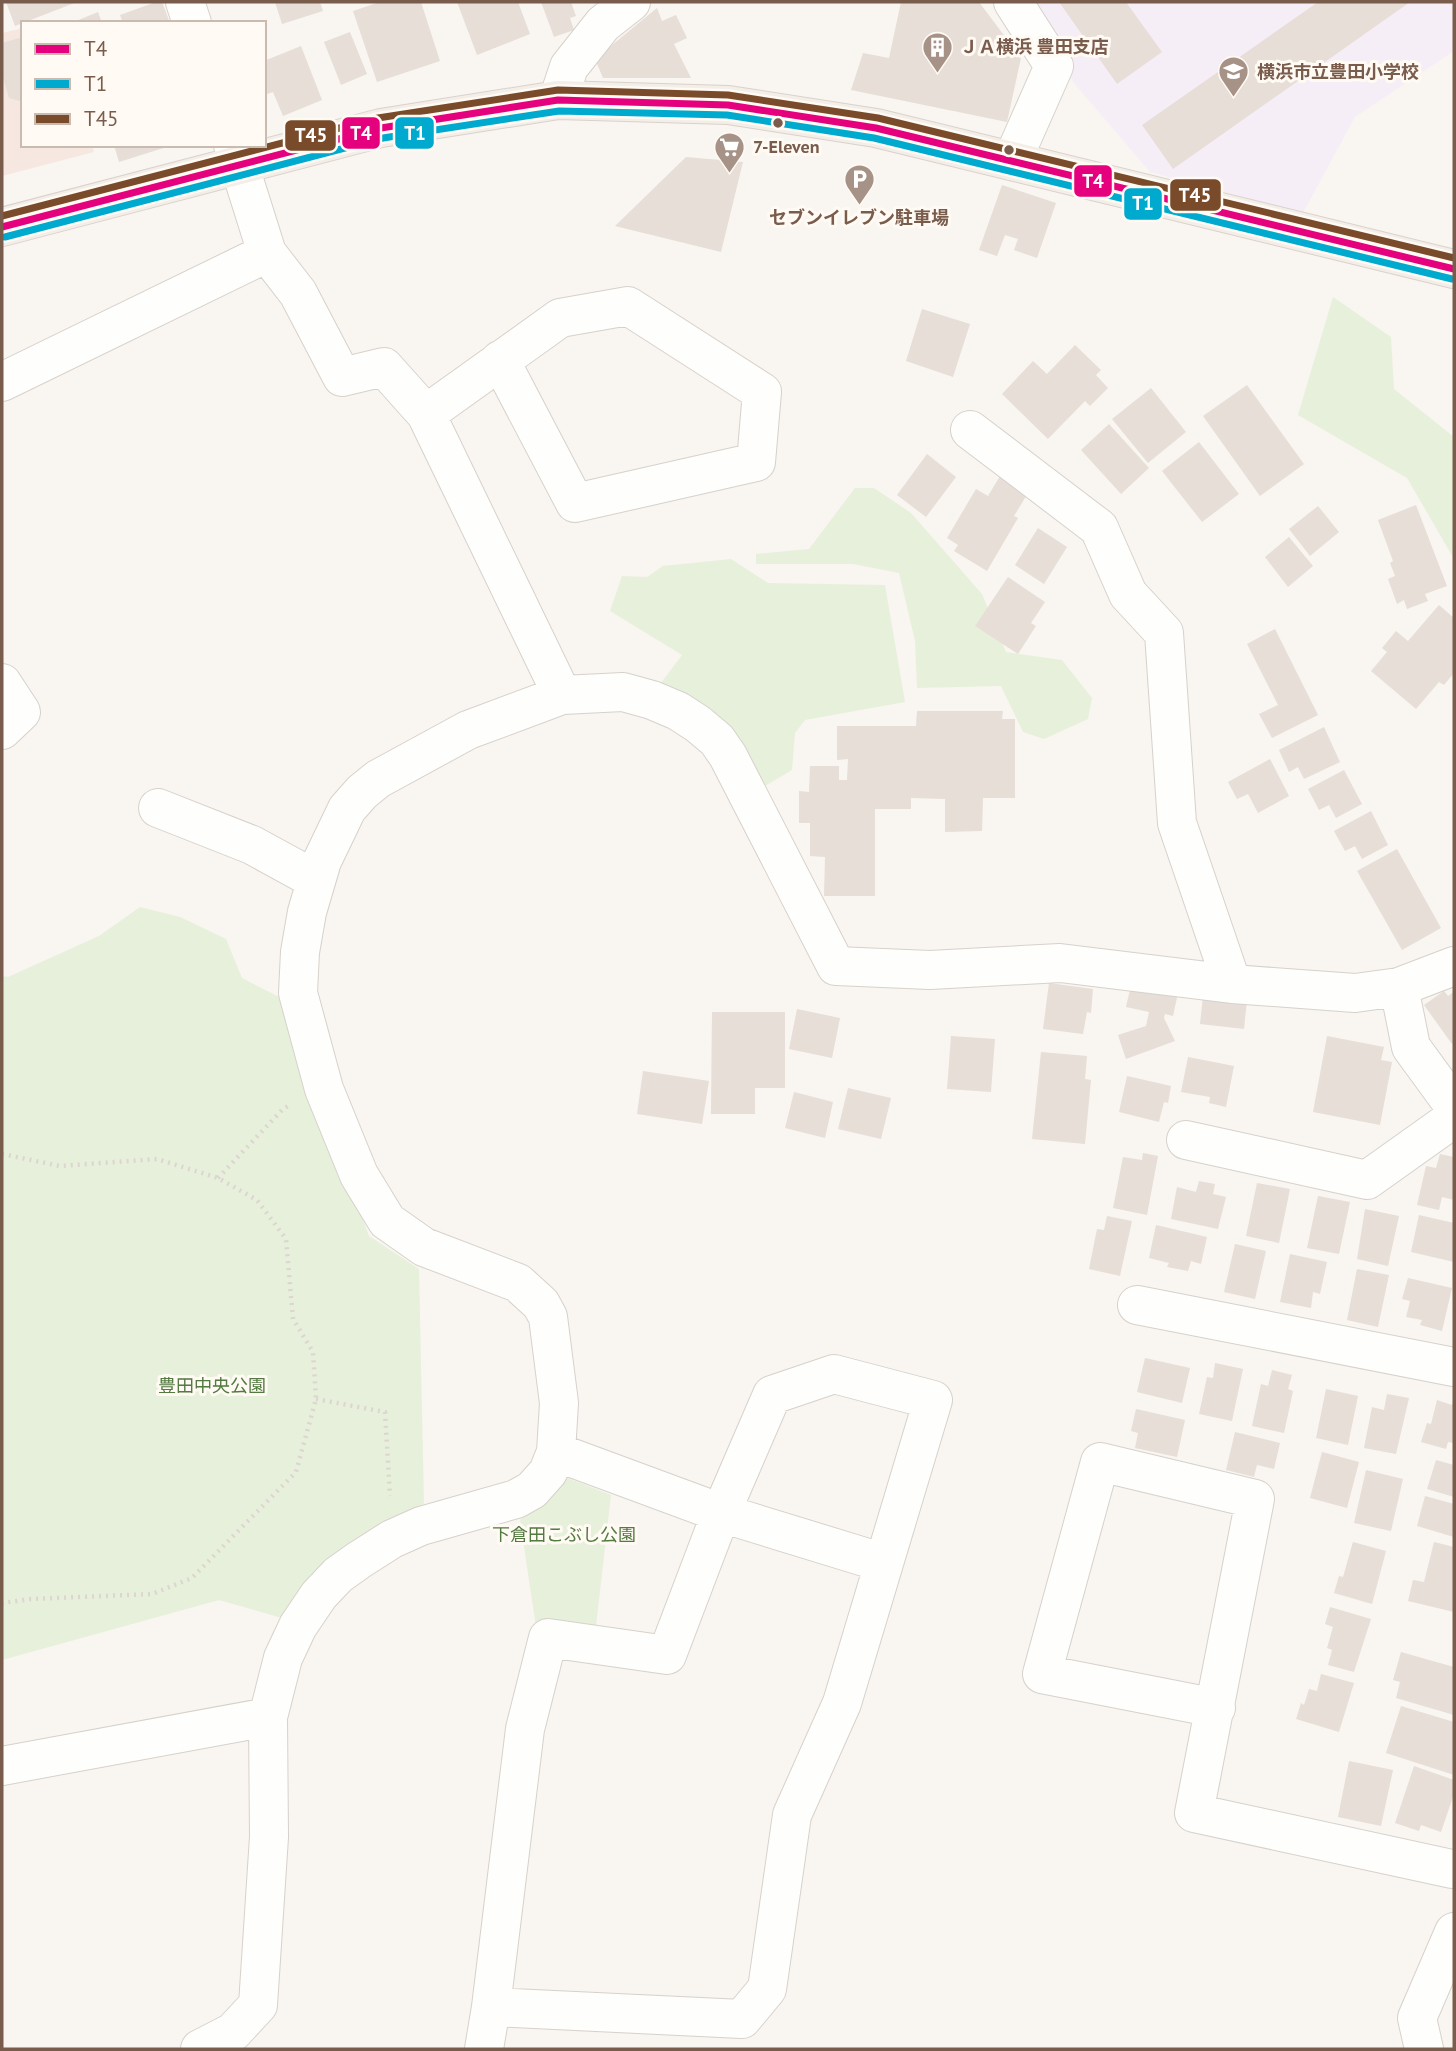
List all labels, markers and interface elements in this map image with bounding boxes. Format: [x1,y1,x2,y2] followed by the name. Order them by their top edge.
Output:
[21,21,266,147] legend
[920,30,954,74] building icon: ＪＡ横浜 豊田支店
[84,35,107,62] text: T4
[960,35,1109,58] place label: ＪＡ横浜 豊田支店
[1217,55,1251,99] school or university icon: 横浜市立豊田小学校
[1257,60,1419,83] place label: 横浜市立豊田小学校
[84,70,107,97] text: T1
[84,105,119,132] text: T45
[341,116,381,150] line badge: T4
[394,116,435,150] line badge: T1
[771,116,785,130] unlabelled marker
[284,119,337,152] line badge: T45
[350,121,372,145] text: T4
[404,121,426,145] text: T1
[295,123,327,147] text: T45
[713,130,747,174] supermarket icon: 7-Eleven
[753,135,820,158] place label: 7-Eleven
[1002,143,1016,157] unlabelled marker
[842,163,876,207] parking icon: セブンイレブン駐車場
[1073,164,1113,198] line badge: T4
[1082,169,1104,193] text: T4
[1169,178,1222,212] line badge: T45
[1179,183,1211,207] text: T45
[1123,187,1163,221] line badge: T1
[1132,191,1154,215] text: T1
[769,206,949,229] place label: セブンイレブン駐車場
[158,1374,266,1397] park label: 豊田中央公園
[492,1523,636,1546] park label: 下倉田こぶし公園

